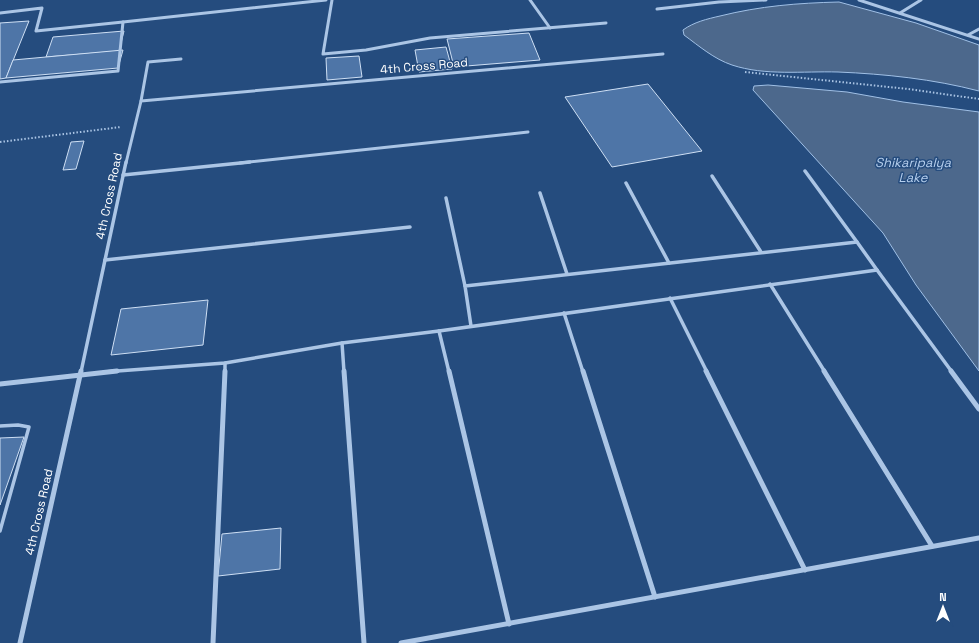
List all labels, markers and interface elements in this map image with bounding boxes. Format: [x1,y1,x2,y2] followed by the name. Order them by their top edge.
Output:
[379,54,469,78] street label: 4th Cross Road
[92,151,126,241] street label: 4th Cross Road
[875,154,952,186] water label: Shikaripalya Lake
[21,467,57,557] street label: 4th Cross Road
[923,587,963,627] north arrow
[939,590,947,604] text: N

